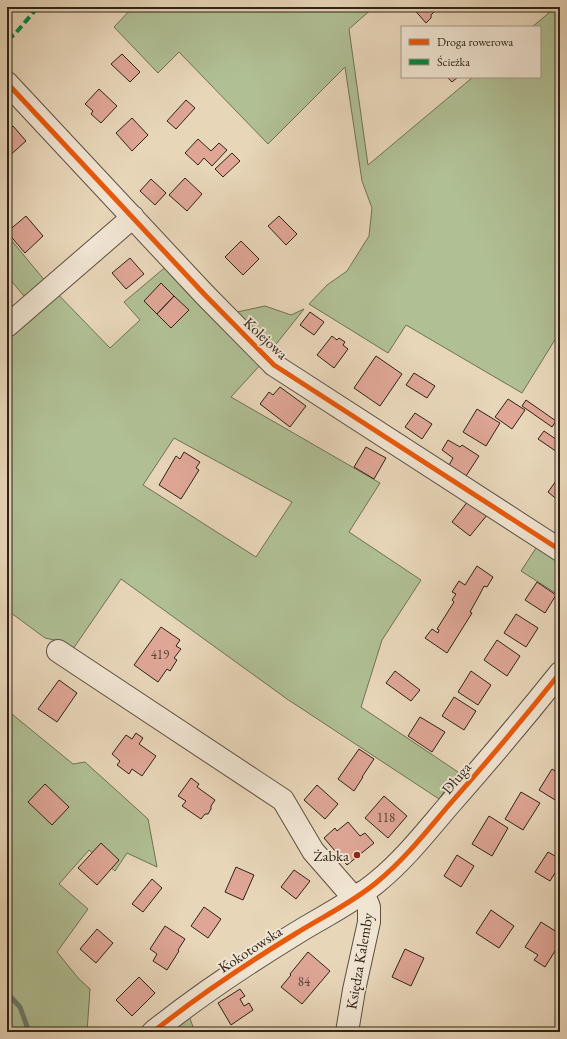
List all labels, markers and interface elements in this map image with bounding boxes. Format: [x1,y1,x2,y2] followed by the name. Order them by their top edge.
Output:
[401,26,541,78] legend
[437,34,514,50] text: Droga rowerowa
[437,54,470,70] text: Ścieżka
[240,313,292,363] street label: Kolejowa
[151,646,170,663] house number: 419
[437,758,475,798] street label: Długa
[377,809,395,826] house number: 118
[313,846,349,865] place label: Żabka
[352,850,362,860] marker: Żabka
[341,911,377,1011] street label: Księdza Kalemby
[215,921,285,977] street label: Kokotowska
[298,973,311,990] house number: 84

